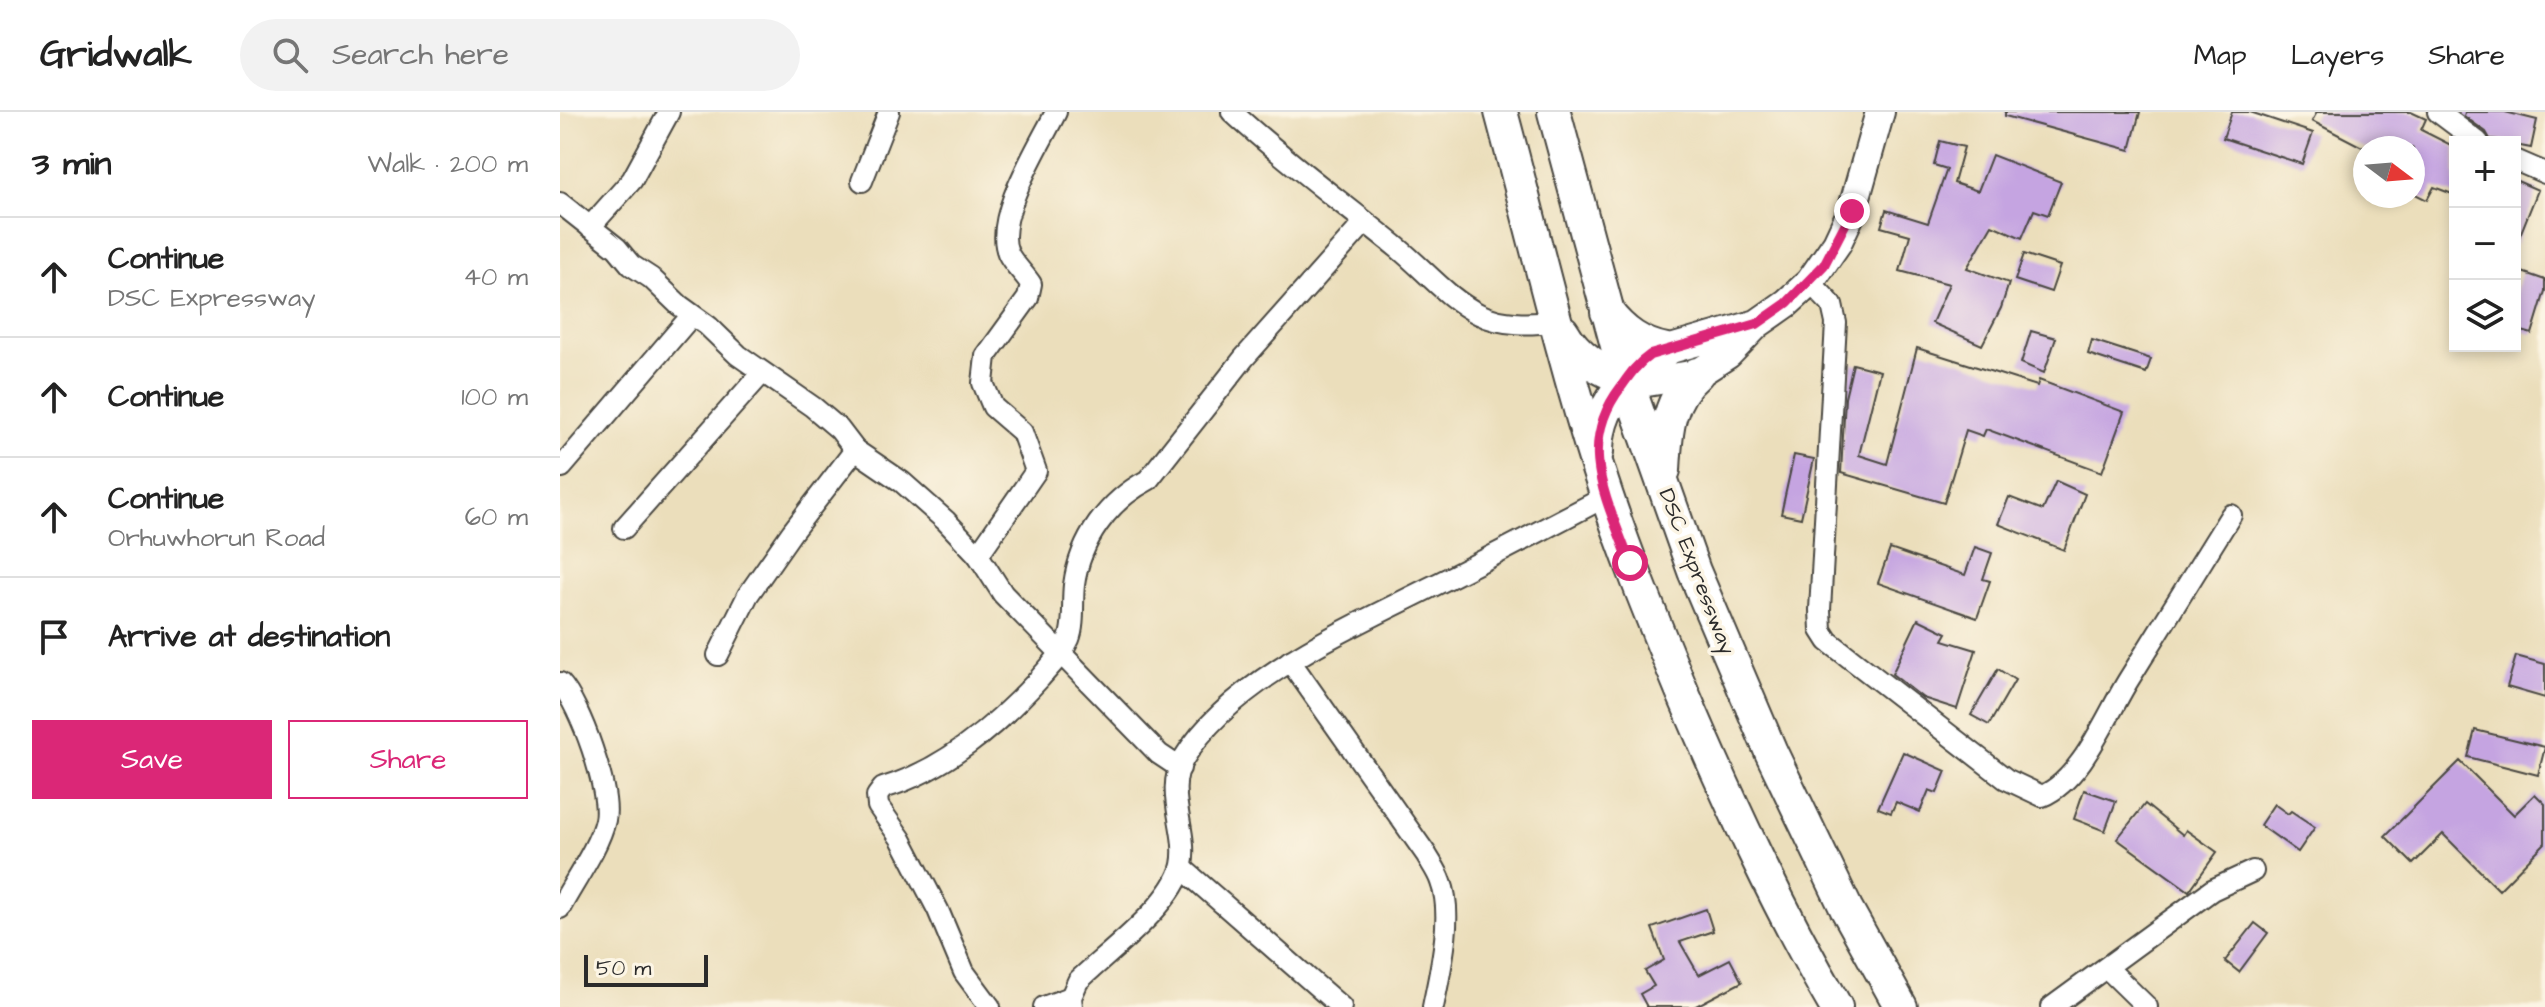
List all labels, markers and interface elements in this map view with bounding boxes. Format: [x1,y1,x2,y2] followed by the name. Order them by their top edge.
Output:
[240,19,800,91] search box
[40,29,192,81] text: Gridwalk
[268,33,312,77] icon: search
[332,34,509,76] text: Search here
[2194,36,2247,75] text: Map
[2291,36,2384,75] text: Layers
[2428,36,2505,75] text: Share
[2353,136,2425,208] north arrow
[2449,136,2521,352] map controls
[2449,136,2521,208] button: +
[32,140,112,188] text: 3 min
[367,146,528,182] text: Walk · 200 m
[1834,193,1870,229] route end
[2449,208,2521,280] button: −
[108,238,224,280] text: Continue
[32,255,76,299] icon: ahead
[463,259,528,295] text: 40 m
[108,280,316,316] text: DSC Expressway
[2449,280,2521,352] button: layers
[32,375,76,419] icon: ahead
[108,376,224,418] text: Continue
[461,379,528,415] text: 100 m
[108,478,224,520] text: Continue
[1650,484,1743,659] street label: DSC Expressway
[32,495,76,539] icon: ahead
[465,499,528,535] text: 60 m
[108,520,325,556] text: Orhuwhorun Road
[1612,545,1648,581] route start
[32,615,76,659] icon: arrive
[108,616,390,658] text: Arrive at destination
[32,720,272,799] button: Save
[288,720,528,799] button: Share
[584,951,708,987] scale bar
[596,953,651,984] text: 50 m

